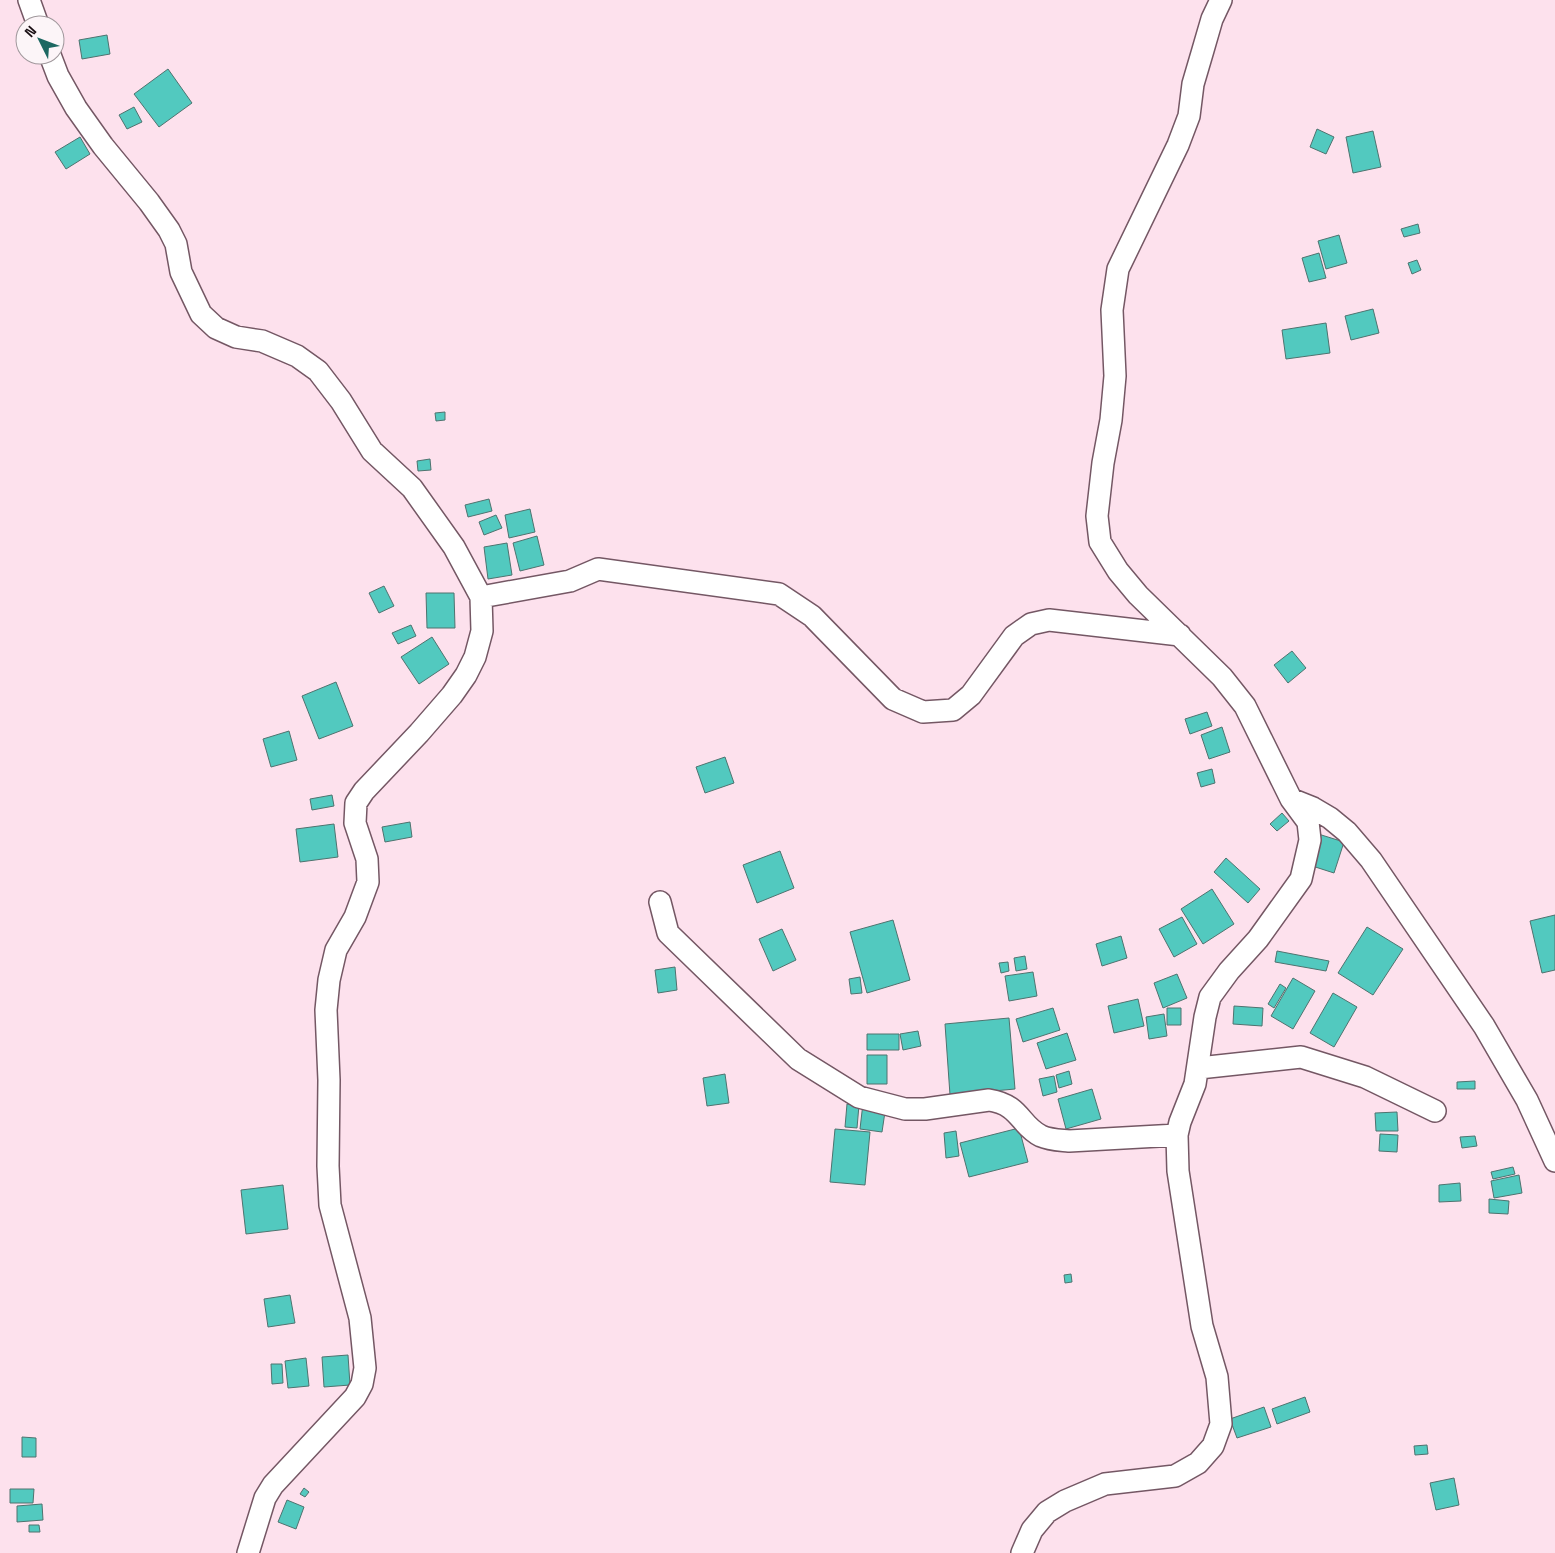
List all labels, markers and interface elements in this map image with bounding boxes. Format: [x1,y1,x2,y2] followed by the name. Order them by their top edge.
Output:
[15,15,65,65] north arrow
[21,22,40,41] text: N

